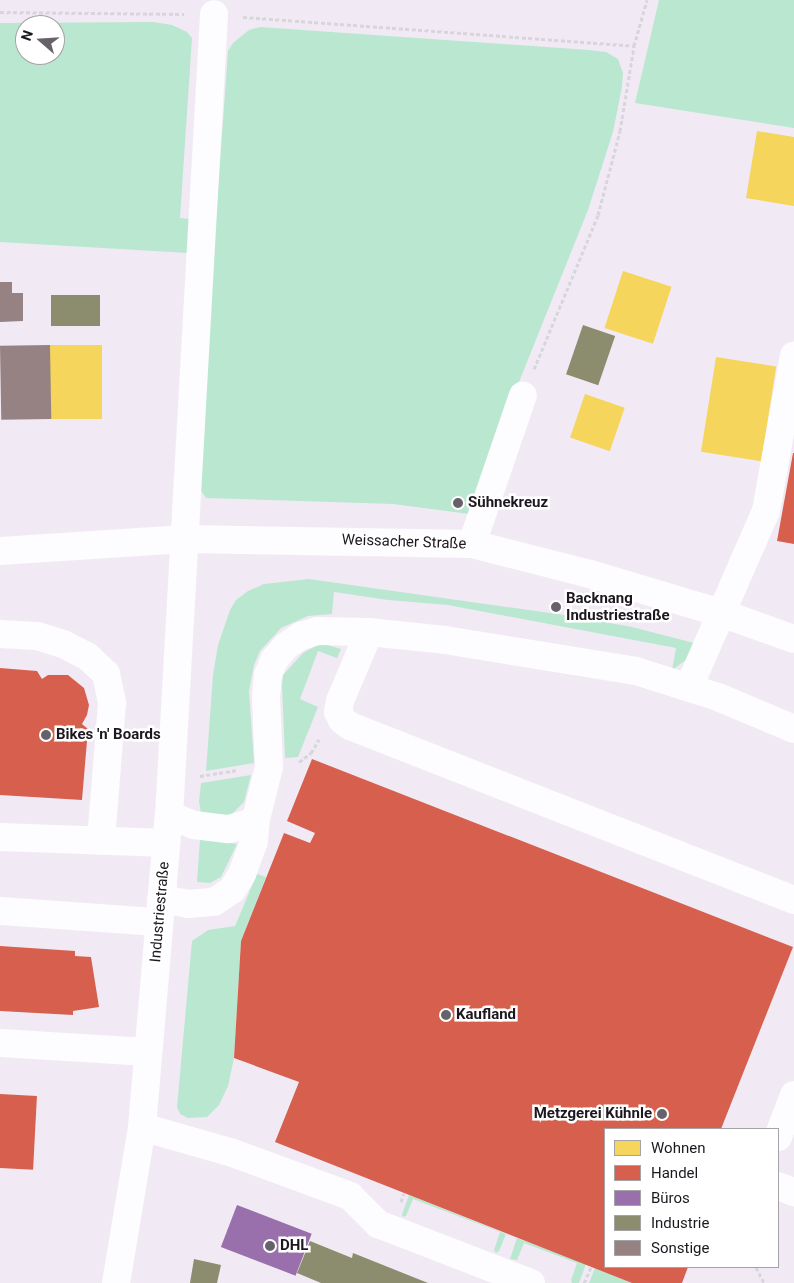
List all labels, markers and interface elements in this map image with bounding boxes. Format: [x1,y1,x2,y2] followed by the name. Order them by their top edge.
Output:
[15,15,65,65] north arrow
[18,28,36,43] text: N
[468,494,548,512] place label: Sühnekreuz
[452,497,464,509] marker: Sühnekreuz
[341,531,467,553] street label: Weissacher Straße
[566,589,670,624] place label: Backnang Industriestraße
[550,601,562,613] marker: Backnang Industriestraße
[56,726,161,744] place label: Bikes 'n' Boards
[40,729,52,741] marker: Bikes 'n' Boards
[147,861,173,963] street label: Industriestraße
[456,1006,516,1024] place label: Kaufland
[440,1009,452,1021] marker: Kaufland
[534,1105,652,1123] place label: Metzgerei Kühnle
[656,1108,668,1120] marker: Metzgerei Kühnle
[604,1128,779,1268] legend
[651,1139,705,1157] text: Wohnen
[651,1164,698,1182] text: Handel
[651,1189,690,1207] text: Büros
[651,1214,709,1232] text: Industrie
[280,1237,308,1255] place label: DHL
[651,1239,709,1257] text: Sonstige
[264,1240,276,1252] marker: DHL

